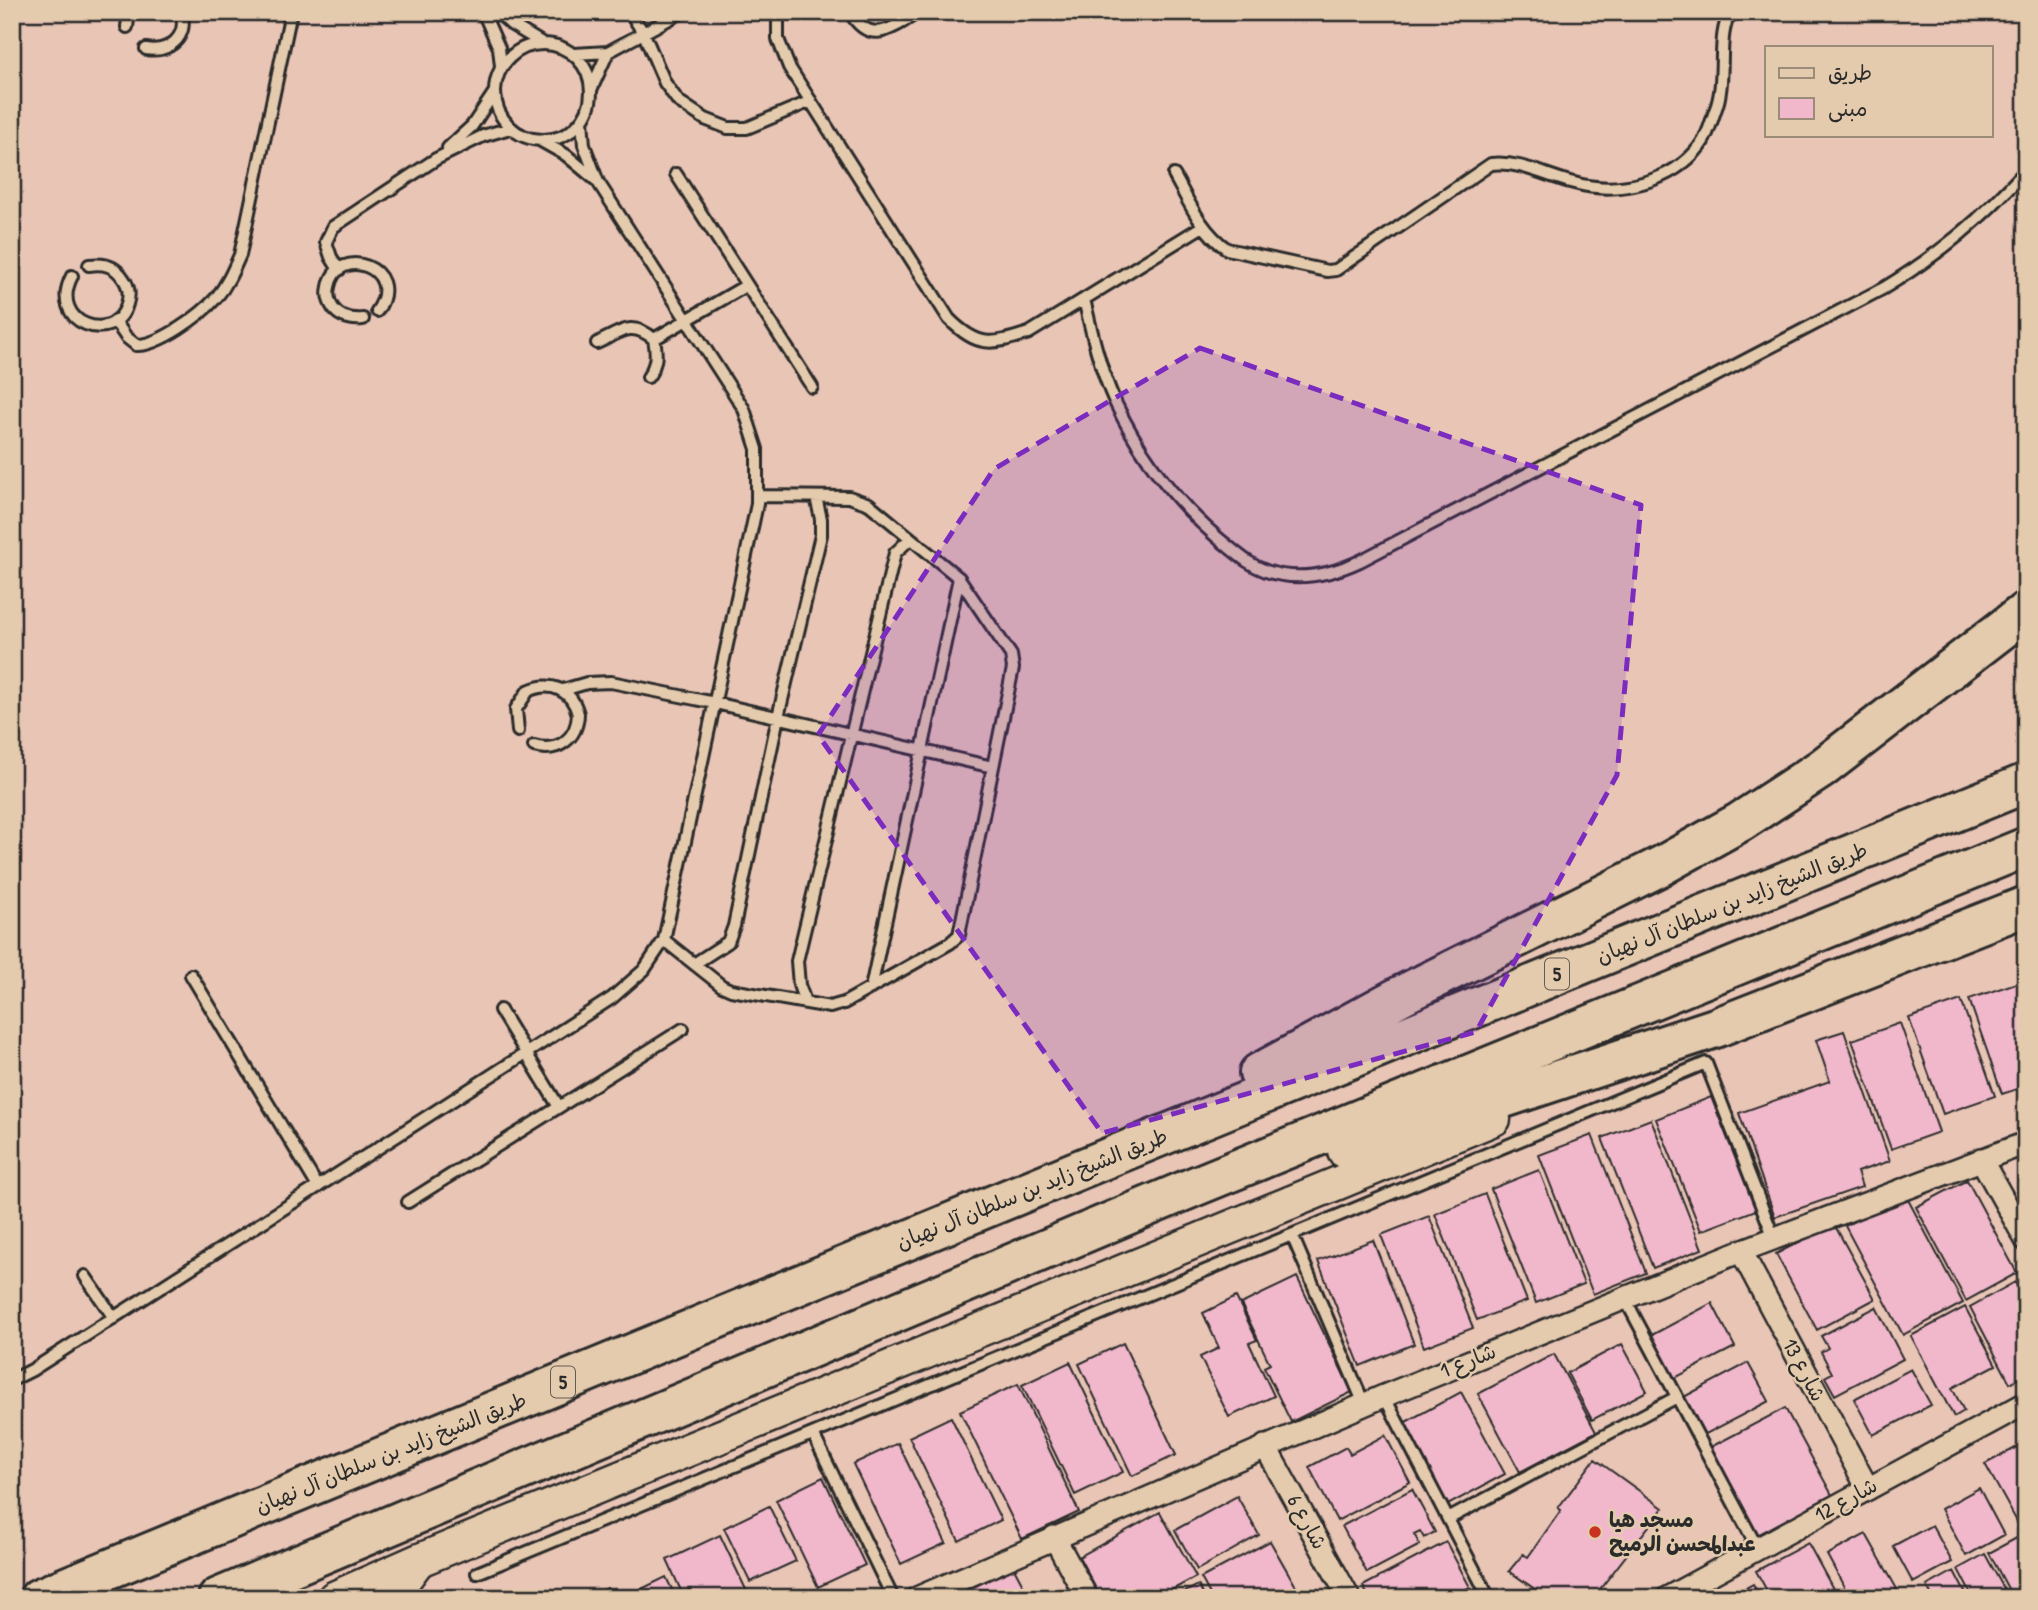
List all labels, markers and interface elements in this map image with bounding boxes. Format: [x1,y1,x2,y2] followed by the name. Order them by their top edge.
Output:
[1765,46,1993,136] legend
[1828,58,1872,87] text: طريق
[1828,94,1867,123] text: مبنى
[1592,835,1872,970] street label: طريق الشيخ زايد بن سلطان آل نهيان
[1545,958,1569,990] road number: 5
[892,1121,1172,1256] street label: طريق الشيخ زايد بن سلطان آل نهيان
[1775,1333,1833,1407] street label: شارع 13
[1436,1336,1500,1386] street label: شارع 1
[551,1366,575,1398] road number: 5
[251,1385,531,1520] street label: طريق الشيخ زايد بن سلطان آل نهيان
[1809,1470,1883,1530] street label: شارع 12
[1280,1489,1334,1555] street label: شارع 6
[1609,1505,1755,1558] place label: مسجد هيا عبدالمحسن الرميح
[1587,1524,1603,1540] marker: مسجد هيا عبدالمحسن الرميح

